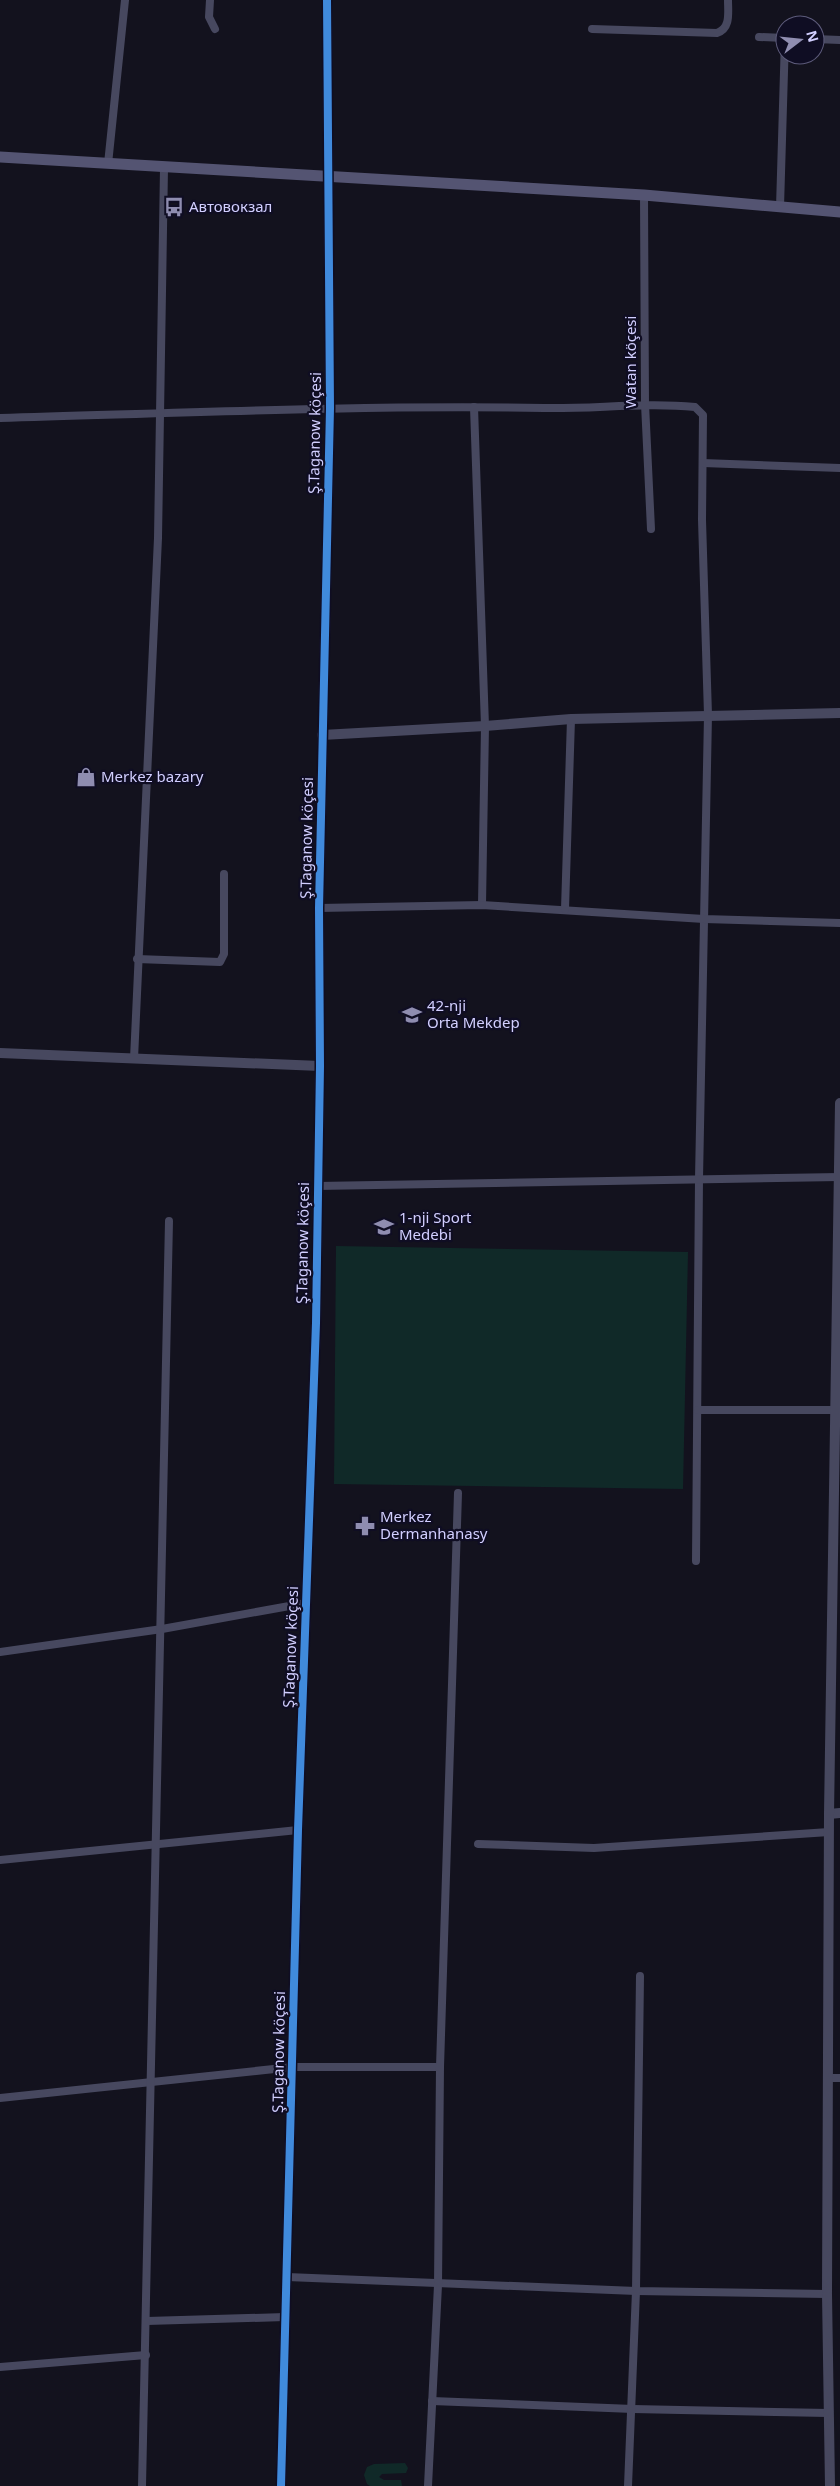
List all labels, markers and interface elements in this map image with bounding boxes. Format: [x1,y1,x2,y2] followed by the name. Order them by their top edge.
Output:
[775,15,825,65] north arrow
[802,28,824,44] text: N
[163,196,185,218] bus stop icon: Автовокзал
[189,196,272,216] place label: Автовокзал
[620,316,640,408] street label: Watan köçesi
[303,372,325,494] street label: Ş.Taganow köçesi
[75,766,97,788] shop icon: Merkez bazary
[101,766,204,786] place label: Merkez bazary
[295,777,317,899] street label: Ş.Taganow köçesi
[427,995,520,1032] place label: 42-nji Orta Mekdep
[401,1004,423,1026] school or university icon: 42-nji Orta Mekdep
[291,1182,313,1304] street label: Ş.Taganow köçesi
[399,1207,472,1244] place label: 1-nji Sport Medebi
[373,1216,395,1238] school or university icon: 1-nji Sport Medebi
[380,1506,488,1543] place label: Merkez Dermanhanasy
[354,1515,376,1537] pharmacy icon: Merkez Dermanhanasy
[278,1586,302,1708] street label: Ş.Taganow köçesi
[267,1991,289,2113] street label: Ş.Taganow köçesi

